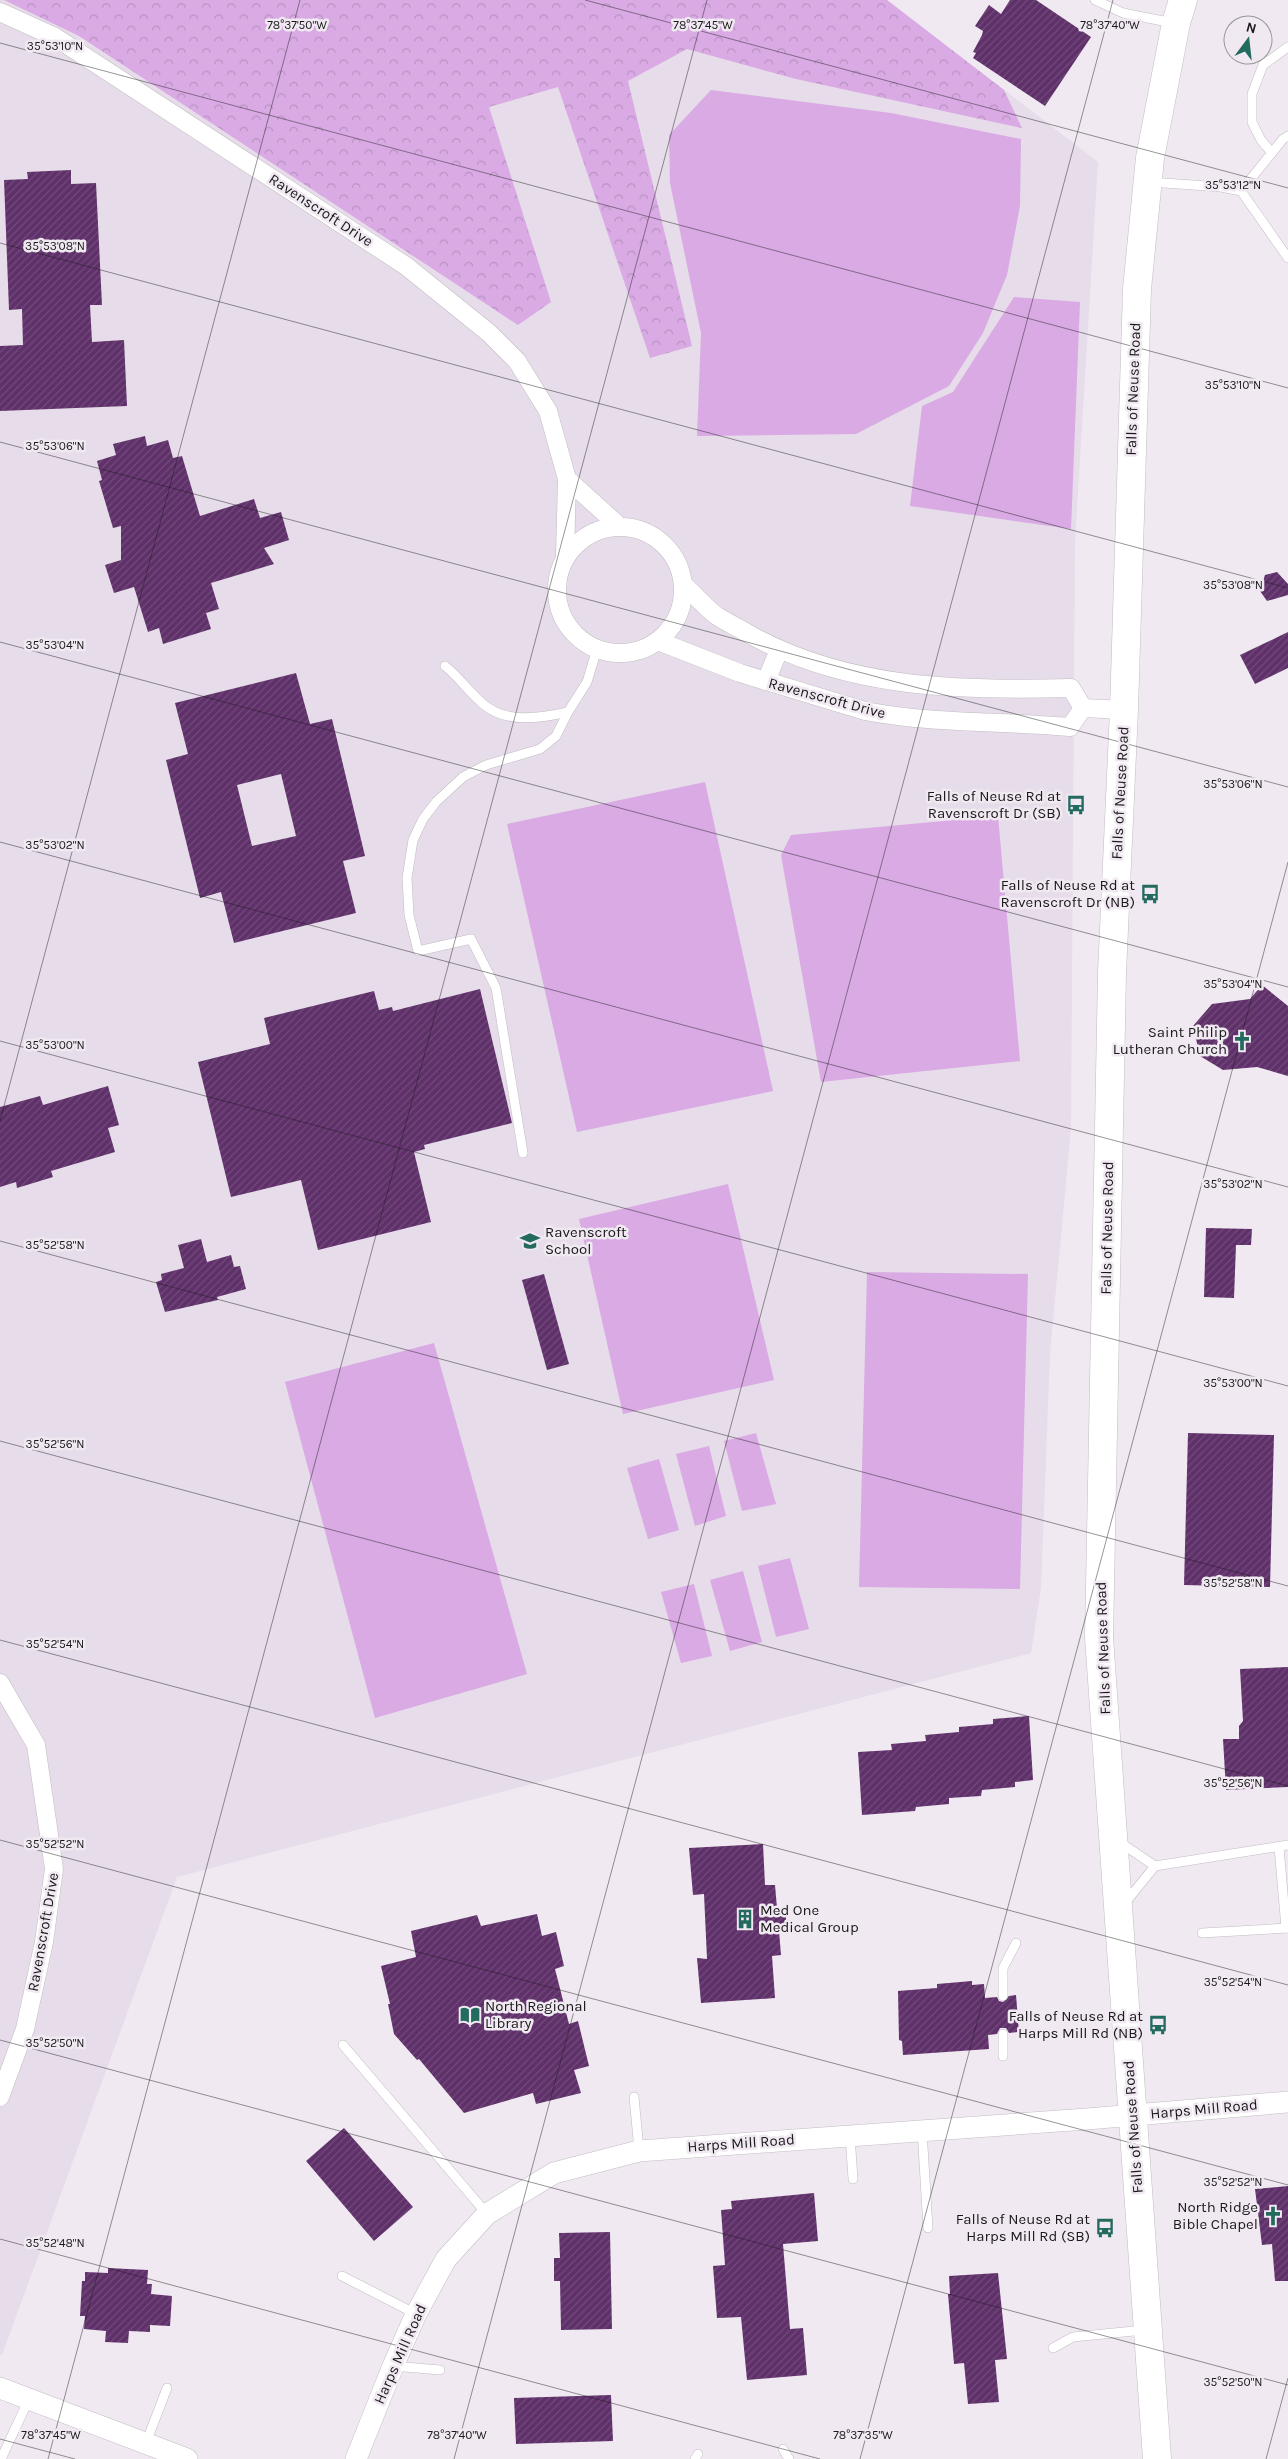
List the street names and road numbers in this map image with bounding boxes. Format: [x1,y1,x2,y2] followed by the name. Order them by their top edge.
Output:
[266,170,376,250] street label: Ravenscroft Drive
[1122,322,1144,456] street label: Falls of Neuse Road
[767,674,887,722] street label: Ravenscroft Drive
[1108,726,1132,860] street label: Falls of Neuse Road
[1097,1161,1117,1295] street label: Falls of Neuse Road
[1092,1581,1114,1715] street label: Falls of Neuse Road
[24,1871,62,1993] street label: Ravenscroft Drive
[1119,2060,1147,2194] street label: Falls of Neuse Road
[1150,2095,1258,2123] street label: Harps Mill Road
[687,2130,795,2156] street label: Harps Mill Road
[370,2301,430,2407] street label: Harps Mill Road

